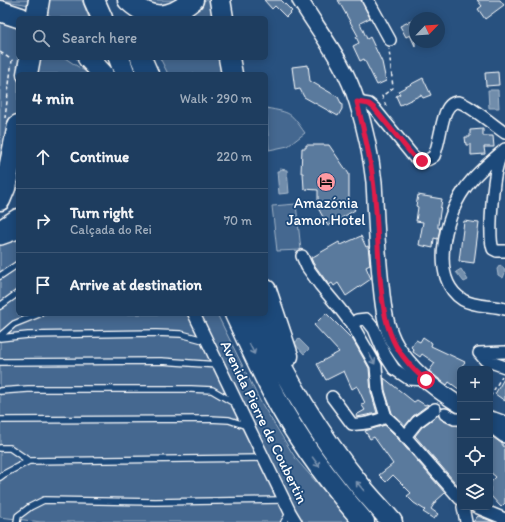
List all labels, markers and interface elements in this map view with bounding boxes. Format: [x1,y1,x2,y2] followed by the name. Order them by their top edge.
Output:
[409,12,445,48] north arrow
[16,16,268,60] search box
[30,27,52,49] icon: search
[62,29,137,47] text: Search here
[32,88,74,108] text: 4 min
[180,91,252,106] text: Walk · 290 m
[32,146,54,168] icon: ahead
[70,148,129,166] text: Continue
[216,149,252,164] text: 220 m
[413,152,431,170] route end
[315,171,337,193] hotel icon: Amazónia Jamor Hotel
[286,194,366,229] place label: Amazónia Jamor Hotel
[70,204,134,222] text: Turn right
[32,210,54,232] icon: right
[224,213,252,228] text: 70 m
[70,222,152,237] text: Calçada do Rei
[32,274,54,296] icon: arrive
[70,276,202,294] text: Arrive at destination
[217,337,312,507] street label: Avenida Pierre de Coubertin
[249,343,256,355] one-way arrow
[368,353,376,365] one-way arrow
[457,366,493,510] map controls
[457,366,493,402] button: +
[417,371,435,389] route start
[457,402,493,438] button: −
[457,438,493,474] button: locate
[312,456,320,467] one-way arrow
[457,474,493,510] button: layers
[356,480,365,491] one-way arrow

